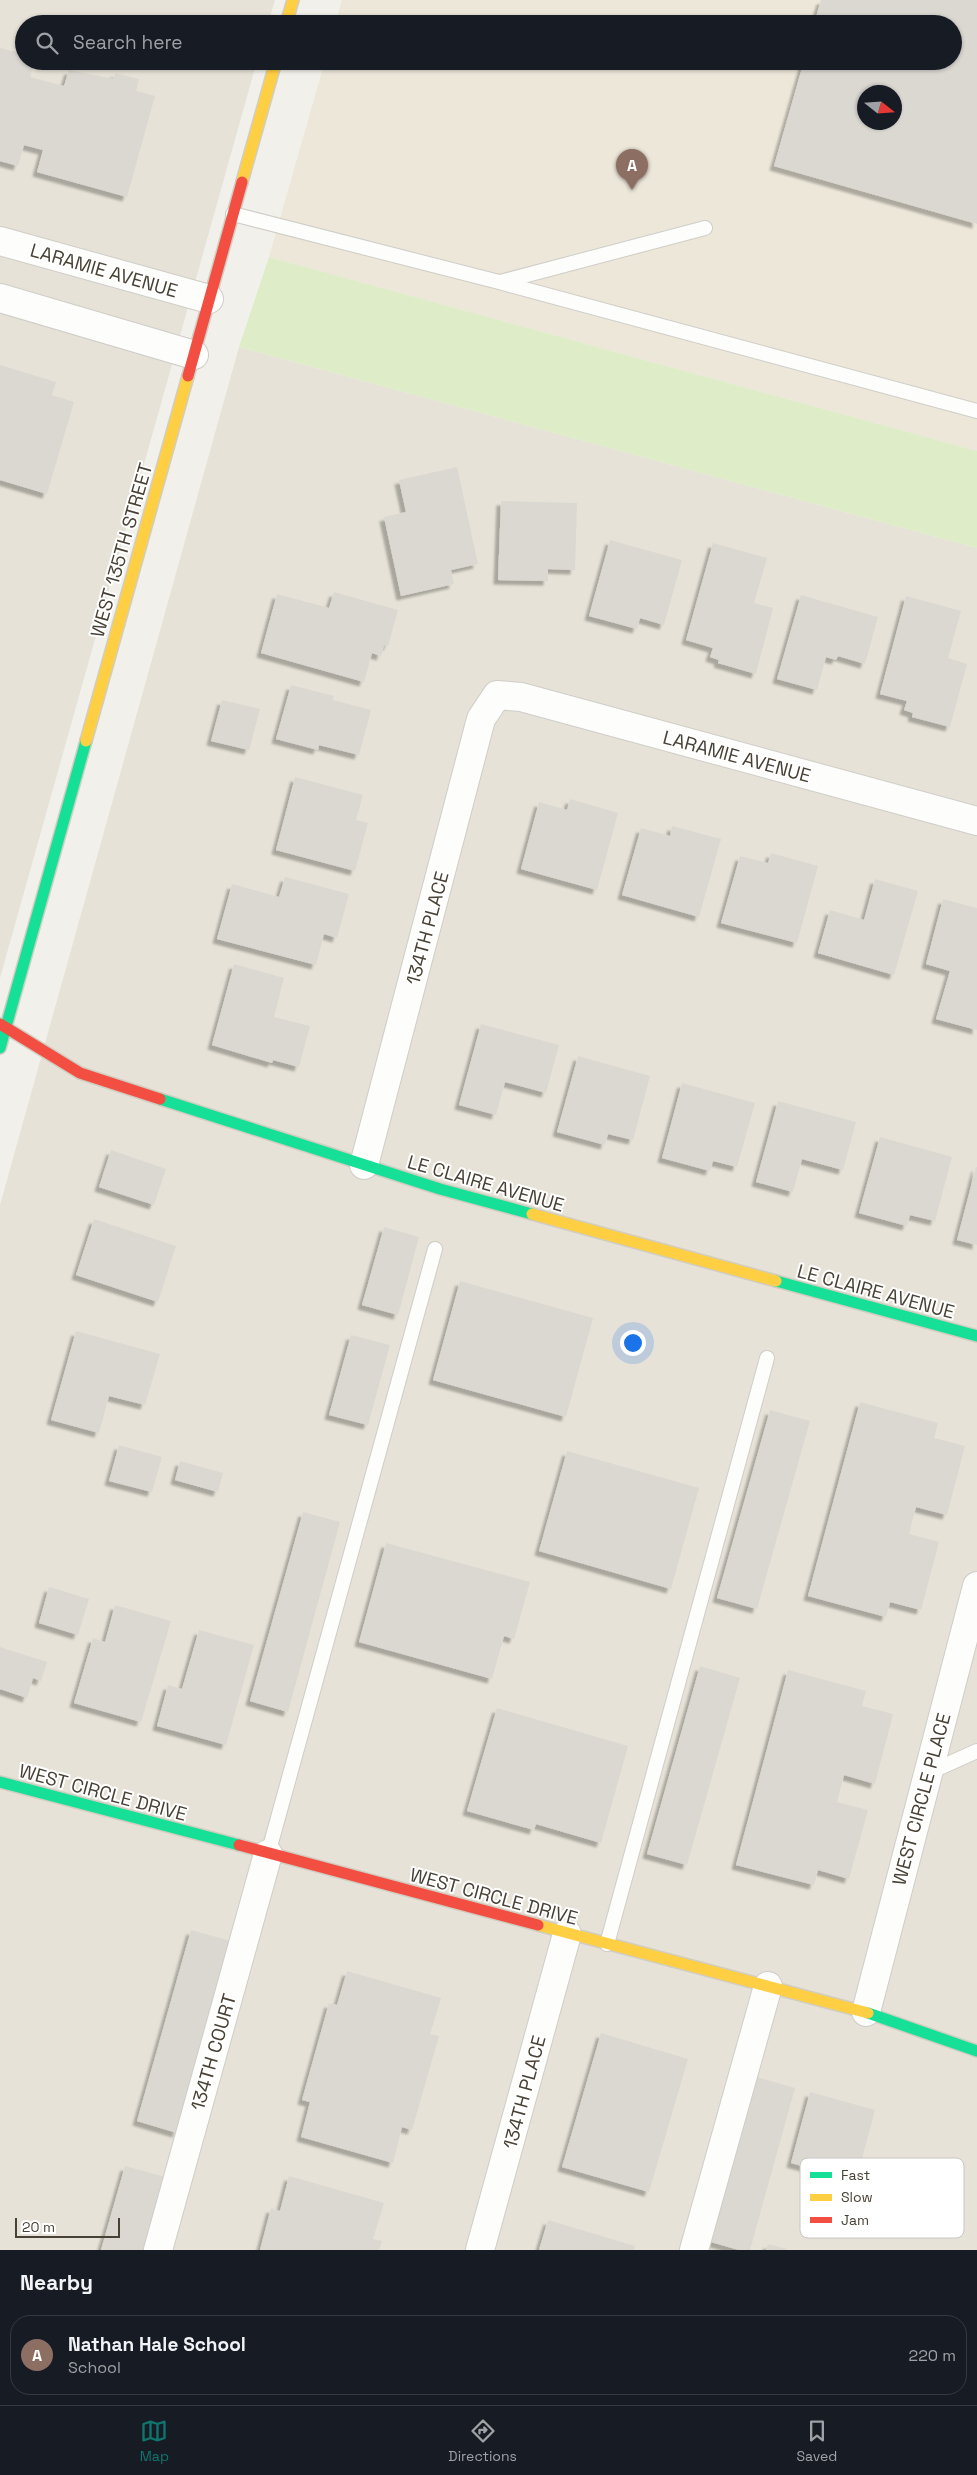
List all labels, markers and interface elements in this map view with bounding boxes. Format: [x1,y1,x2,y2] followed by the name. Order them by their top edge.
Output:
[15,15,962,70] search box
[33,29,61,57] icon: search
[73,30,183,55] text: Search here
[857,85,902,130] north arrow
[616,149,648,190] pin: A
[27,238,180,303] street label: LARAMIE AVENUE
[85,460,158,640] street label: WEST 135TH STREET
[660,725,814,788] street label: LARAMIE AVENUE
[400,869,455,988] street label: 134TH PLACE
[405,1149,567,1218] street label: LE CLAIRE AVENUE
[794,1258,957,1325] street label: LE CLAIRE AVENUE
[620,1330,646,1356] your location
[886,1710,957,1888] street label: WEST CIRCLE PLACE
[16,1758,189,1827] street label: WEST CIRCLE DRIVE
[407,1862,580,1931] street label: WEST CIRCLE DRIVE
[185,1991,242,2113] street label: 134TH COURT
[497,2033,552,2152] street label: 134TH PLACE
[800,2158,964,2238] legend
[841,2166,870,2184] text: Fast
[841,2188,873,2206] text: Slow
[841,2211,869,2229] text: Jam
[15,2215,120,2238] scale bar
[22,2218,55,2236] text: 20 m
[20,2269,93,2296] text: Nearby
[68,2332,246,2357] text: Nathan Hale School
[32,2345,42,2366] text: A
[909,2345,956,2366] text: 220 m
[68,2357,121,2378] text: School
[140,2417,169,2465] tab: Map
[448,2417,517,2465] tab: Directions
[796,2417,837,2465] tab: Saved

